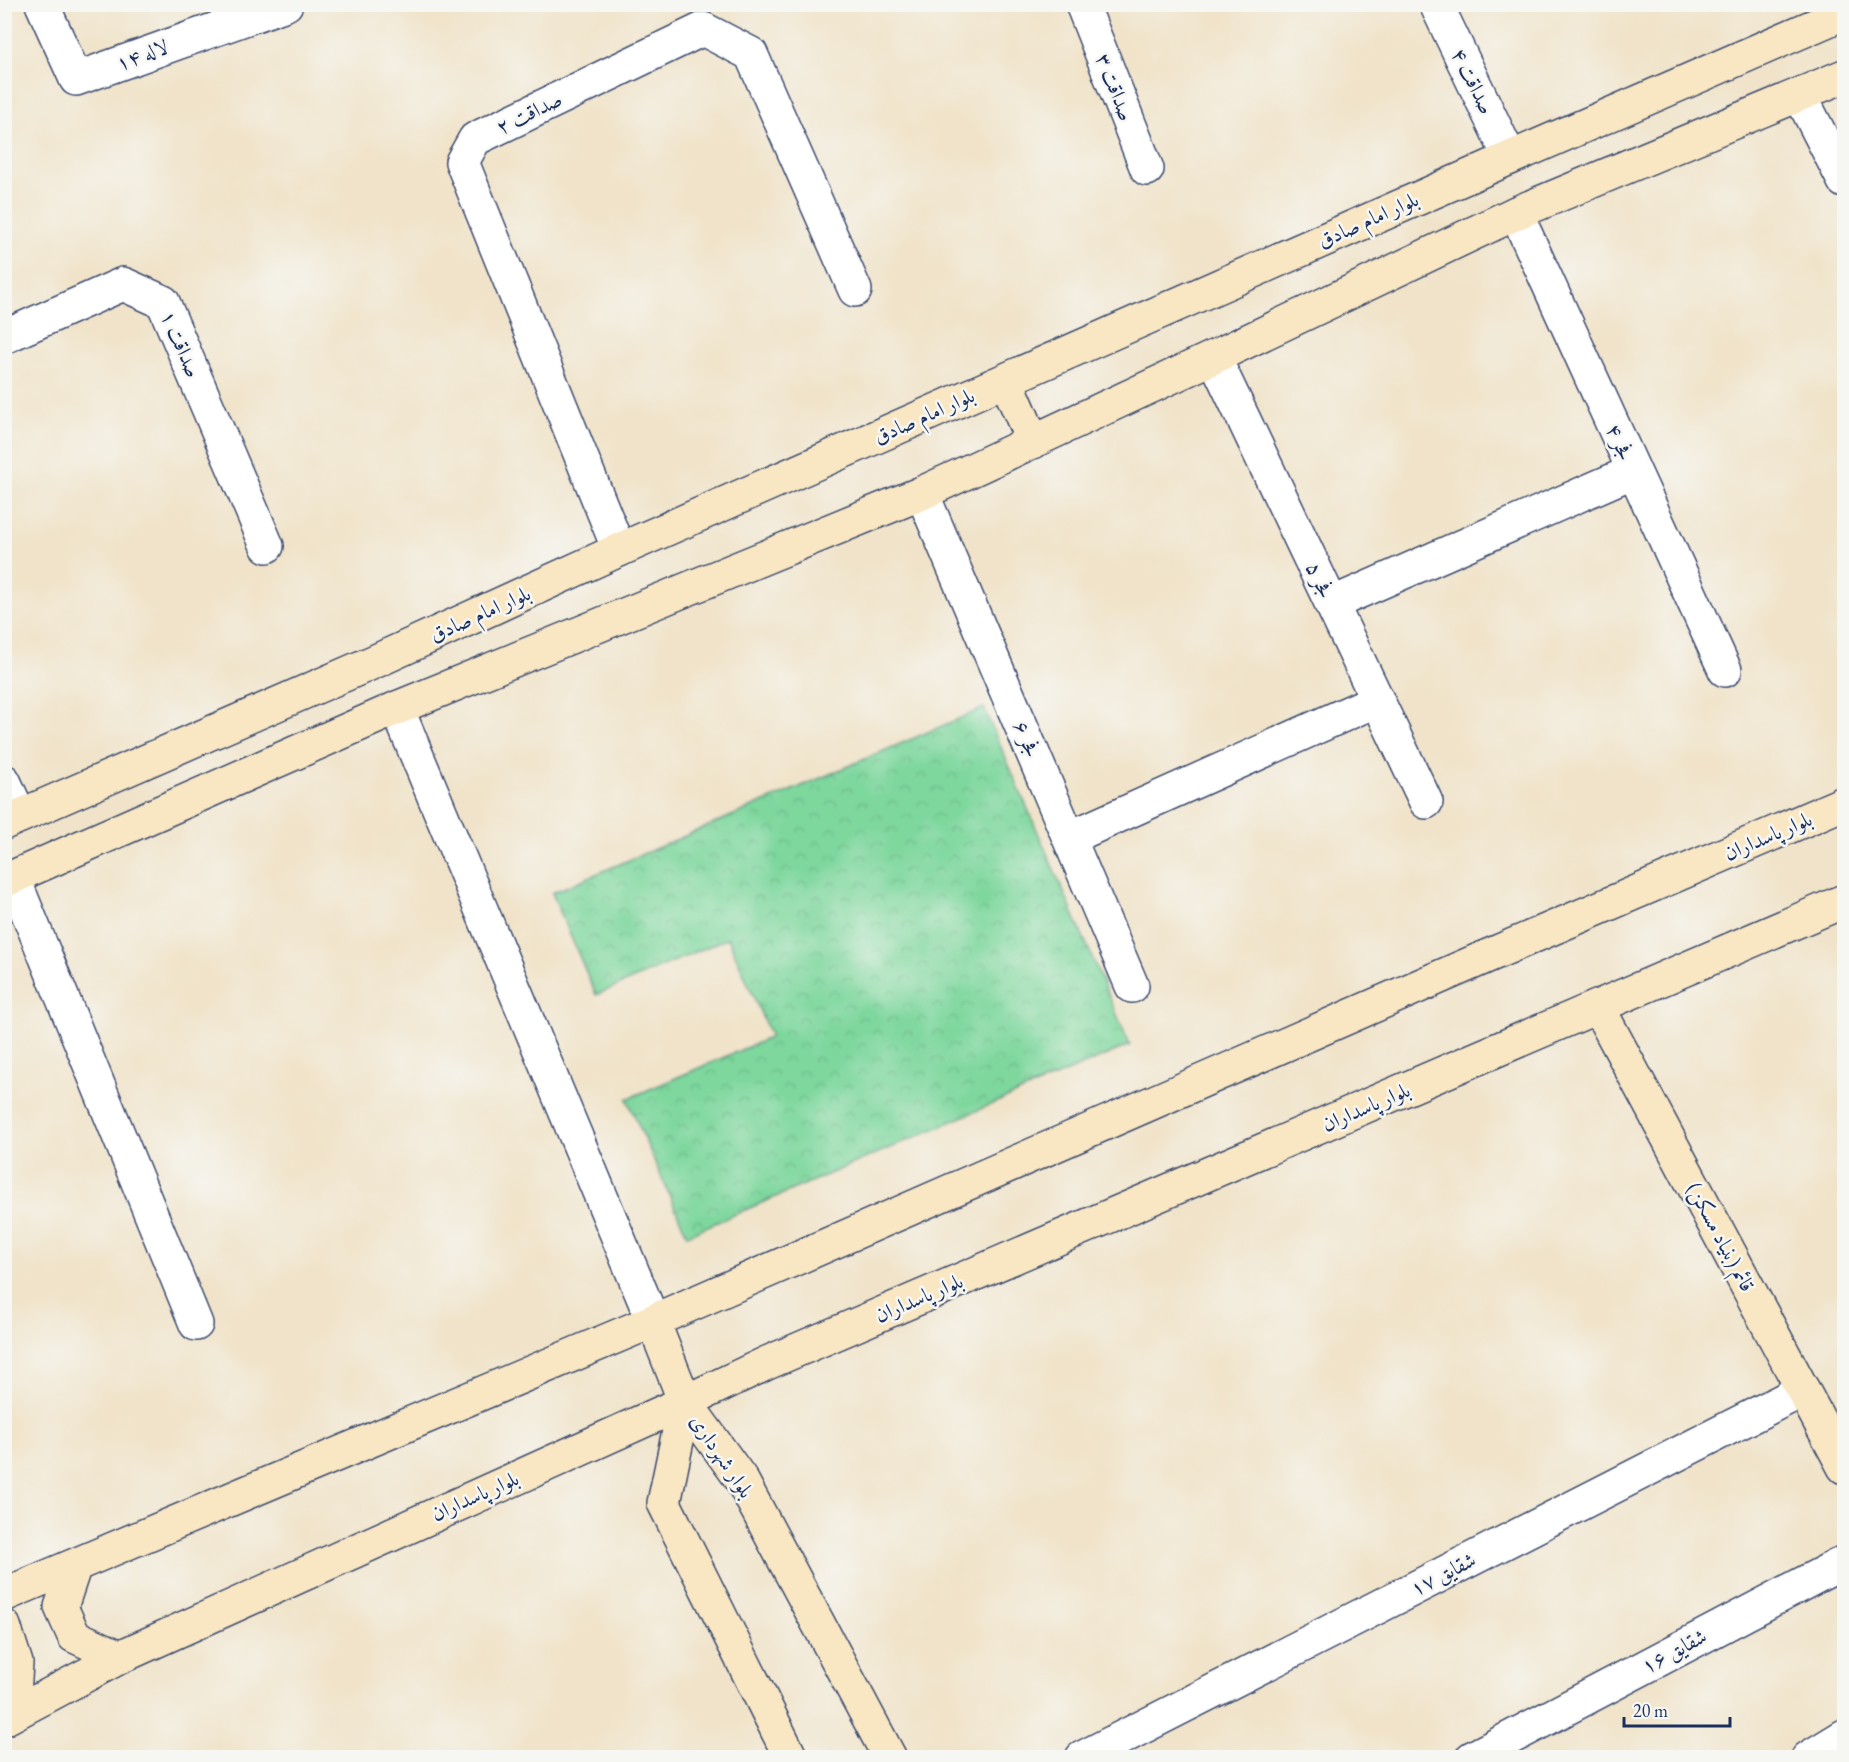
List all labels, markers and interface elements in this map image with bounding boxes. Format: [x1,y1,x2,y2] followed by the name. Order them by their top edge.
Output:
[112,33,172,76] street label: لاله ۱۴
[1446,43,1501,118] street label: صداقت ۴
[1090,49,1141,124] street label: صداقت ۳
[491,85,566,140] street label: صداقت ۲
[1313,185,1425,258] street label: بلوار امام صادق
[155,306,208,381] street label: صداقت ۱
[869,381,981,454] street label: بلوار امام صادق
[1601,419,1640,464] street label: فجر ۴
[1300,557,1341,602] street label: فجر ۵
[425,579,537,652] street label: بلوار امام صادق
[1008,716,1047,761] street label: فجر ۶
[1720,805,1817,868] street label: بلوار پاسداران
[1318,1076,1415,1139] street label: بلوار پاسداران
[1677,1178,1762,1298] street label: قائم (بنیاد مسکن)
[871,1267,968,1330] street label: بلوار پاسداران
[684,1409,760,1503] street label: بلوار شهرداری
[427,1464,524,1529] street label: بلوار پاسداران
[1405,1546,1480,1602] street label: شقایق ۱۷
[1636,1622,1711,1679] street label: شقایق ۱۶
[1624,1690,1730,1728] scale bar
[1633,1699,1668,1722] text: 20 m

